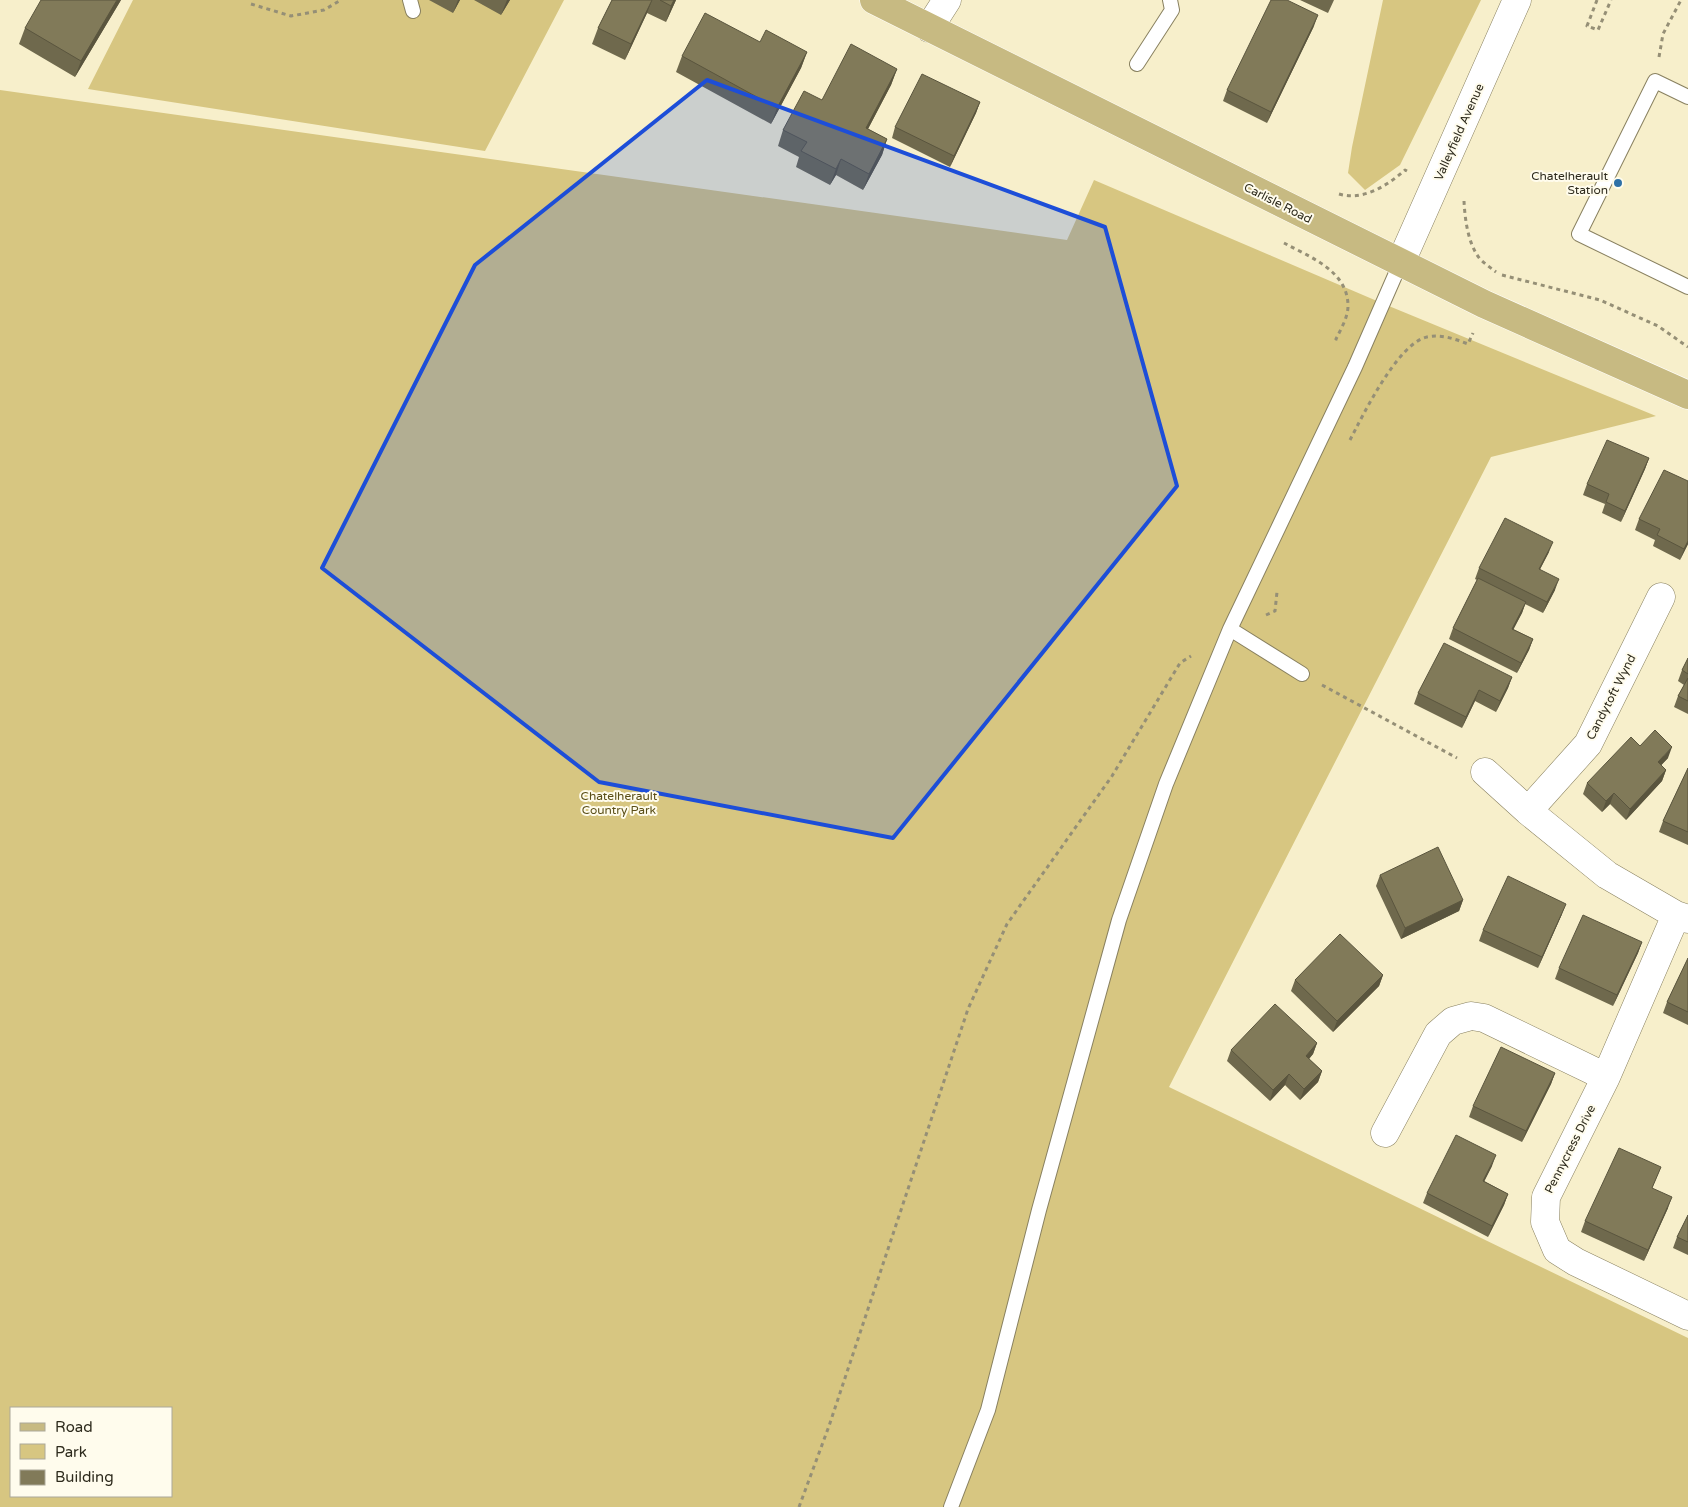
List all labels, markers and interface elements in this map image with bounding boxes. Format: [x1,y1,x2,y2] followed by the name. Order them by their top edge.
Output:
[1431,81,1487,183] street label: Valleyfield Avenue
[1531,169,1608,197] place label: Chatelherault Station
[1612,177,1624,189] marker: Chatelherault Station
[1242,180,1314,226] street label: Carlisle Road
[1583,652,1639,742] street label: Candytoft Wynd
[581,789,658,817] park label: Chatelherault Country Park
[1542,1102,1598,1196] street label: Pennycress Drive
[10,1407,172,1497] legend
[55,1418,93,1436] text: Road
[55,1443,87,1461] text: Park
[55,1468,114,1486] text: Building

